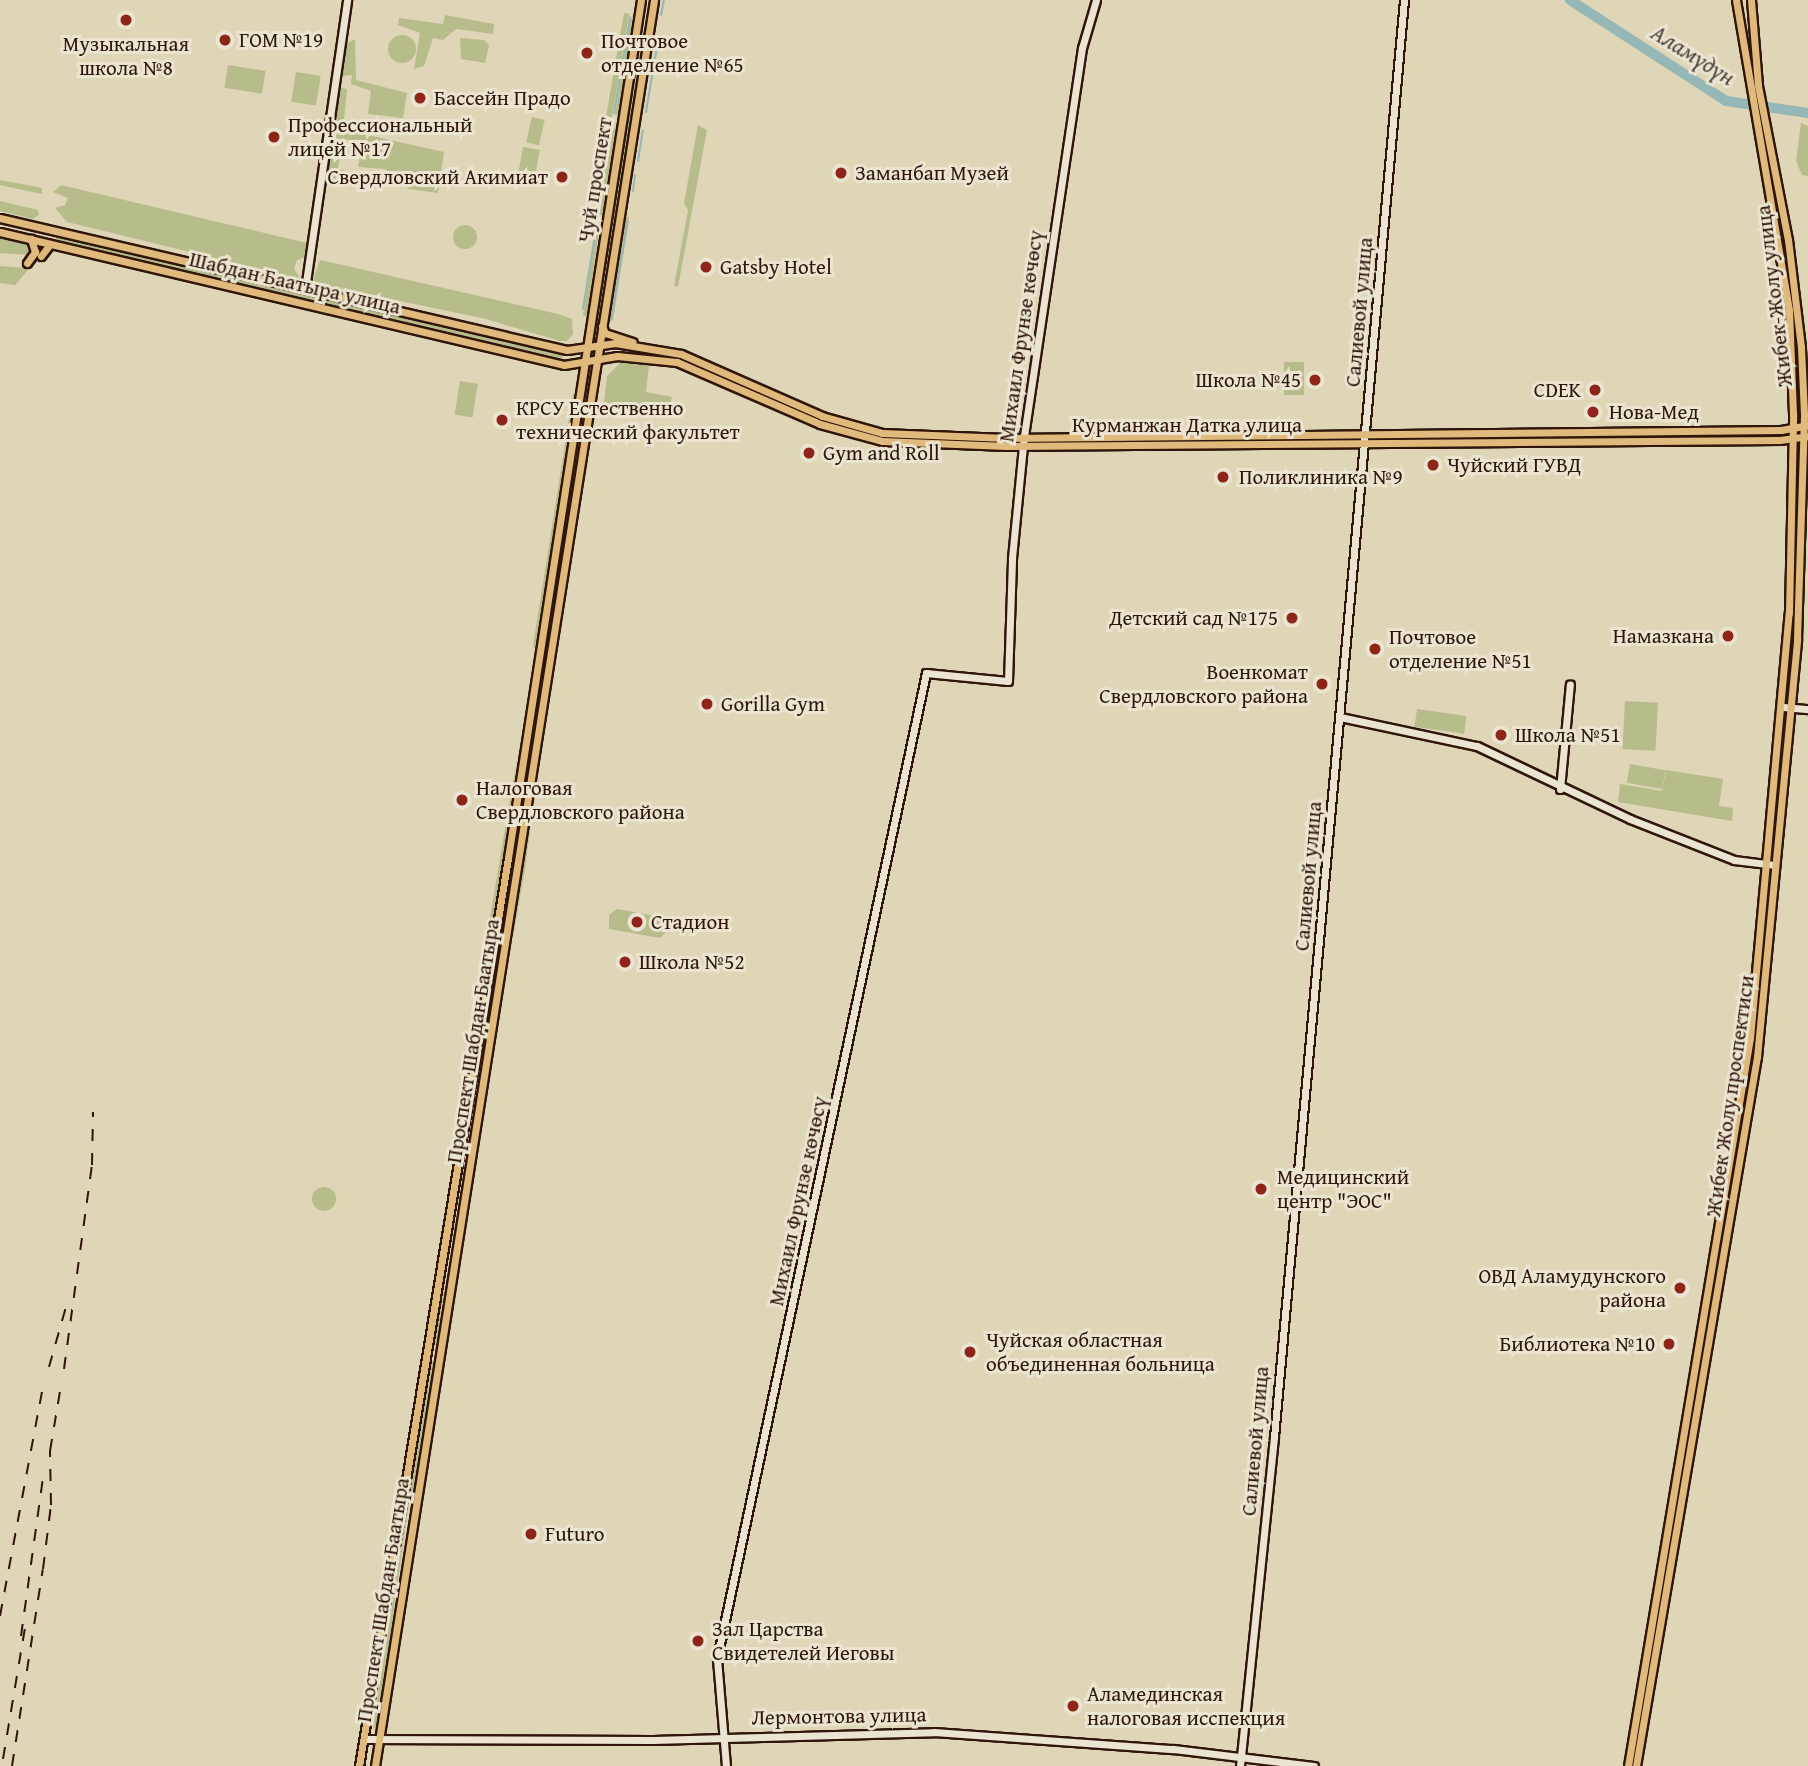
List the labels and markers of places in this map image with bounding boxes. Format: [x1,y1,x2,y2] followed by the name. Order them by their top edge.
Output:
[118,12,134,28] marker: Музыкальная школа №8
[239,27,323,53] place label: ГОМ №19
[601,28,744,78] place label: Почтовое отделение №65
[63,31,189,81] place label: Музыкальная школа №8
[217,32,233,48] marker: ГОМ №19
[579,45,595,61] marker: Почтовое отделение №65
[434,85,571,111] place label: Бассейн Прадо
[412,90,428,106] marker: Бассейн Прадо
[288,112,472,162] place label: Профессиональный лицей №17
[266,129,282,145] marker: Профессиональный лицей №17
[855,160,1009,186] place label: Заманбап Музей
[327,164,548,190] place label: Свердловский Акимиат
[833,165,849,181] marker: Заманбап Музей
[554,169,570,185] marker: Свердловский Акимиат
[720,254,832,280] place label: Gatsby Hotel
[698,259,714,275] marker: Gatsby Hotel
[1195,367,1301,393] place label: Школа №45
[1307,372,1323,388] marker: Школа №45
[1534,377,1581,403] place label: CDEK
[1587,382,1603,398] marker: CDEK
[516,395,740,445] place label: КРСУ Естественно технический факультет
[1609,399,1699,425] place label: Нова-Мед
[1583,402,1603,422] marker: Нова-Мед
[494,412,510,428] marker: КРСУ Естественно технический факультет
[823,440,940,466] place label: Gym and Roll
[801,445,817,461] marker: Gym and Roll
[1447,452,1581,478] place label: Чуйский ГУВД
[1425,457,1441,473] marker: Чуйский ГУВД
[1239,464,1403,490] place label: Поликлиника №9
[1213,467,1233,487] marker: Поликлиника №9
[1109,605,1278,631] place label: Детский сад №175
[1284,610,1300,626] marker: Детский сад №175
[1613,623,1714,649] place label: Намазкана
[1389,624,1532,674] place label: Почтовое отделение №51
[1720,628,1736,644] marker: Намазкана
[1367,641,1383,657] marker: Почтовое отделение №51
[1099,659,1308,709] place label: Военкомат Свердловского района
[1314,676,1330,692] marker: Военкомат Свердловского района
[721,691,825,717] place label: Gorilla Gym
[699,696,715,712] marker: Gorilla Gym
[1515,722,1621,748] place label: Школа №51
[1493,727,1509,743] marker: Школа №51
[476,775,685,825] place label: Налоговая Свердловского района
[454,792,470,808] marker: Налоговая Свердловского района
[651,909,729,935] place label: Стадион
[629,914,645,930] marker: Стадион
[639,949,745,975] place label: Школа №52
[617,954,633,970] marker: Школа №52
[1277,1164,1409,1214] place label: Медицинский центр "ЭОС"
[1251,1179,1271,1199] marker: Медицинский центр "ЭОС"
[1478,1263,1666,1313] place label: ОВД Аламудунского района
[1672,1280,1688,1296] marker: ОВД Аламудунского района
[986,1327,1215,1377] place label: Чуйская областная объединенная больница
[1499,1331,1655,1357] place label: Библиотека №10
[1661,1336,1677,1352] marker: Библиотека №10
[960,1342,980,1362] marker: Чуйская областная объединенная больница
[545,1521,604,1547] place label: Futuro
[523,1526,539,1542] marker: Futuro
[712,1616,894,1666] place label: Зал Царства Свидетелей Иеговы
[690,1633,706,1649] marker: Зал Царства Свидетелей Иеговы
[1087,1681,1285,1731] place label: Аламединская налоговая исспекция
[1065,1698,1081,1714] marker: Аламединская налоговая исспекция

